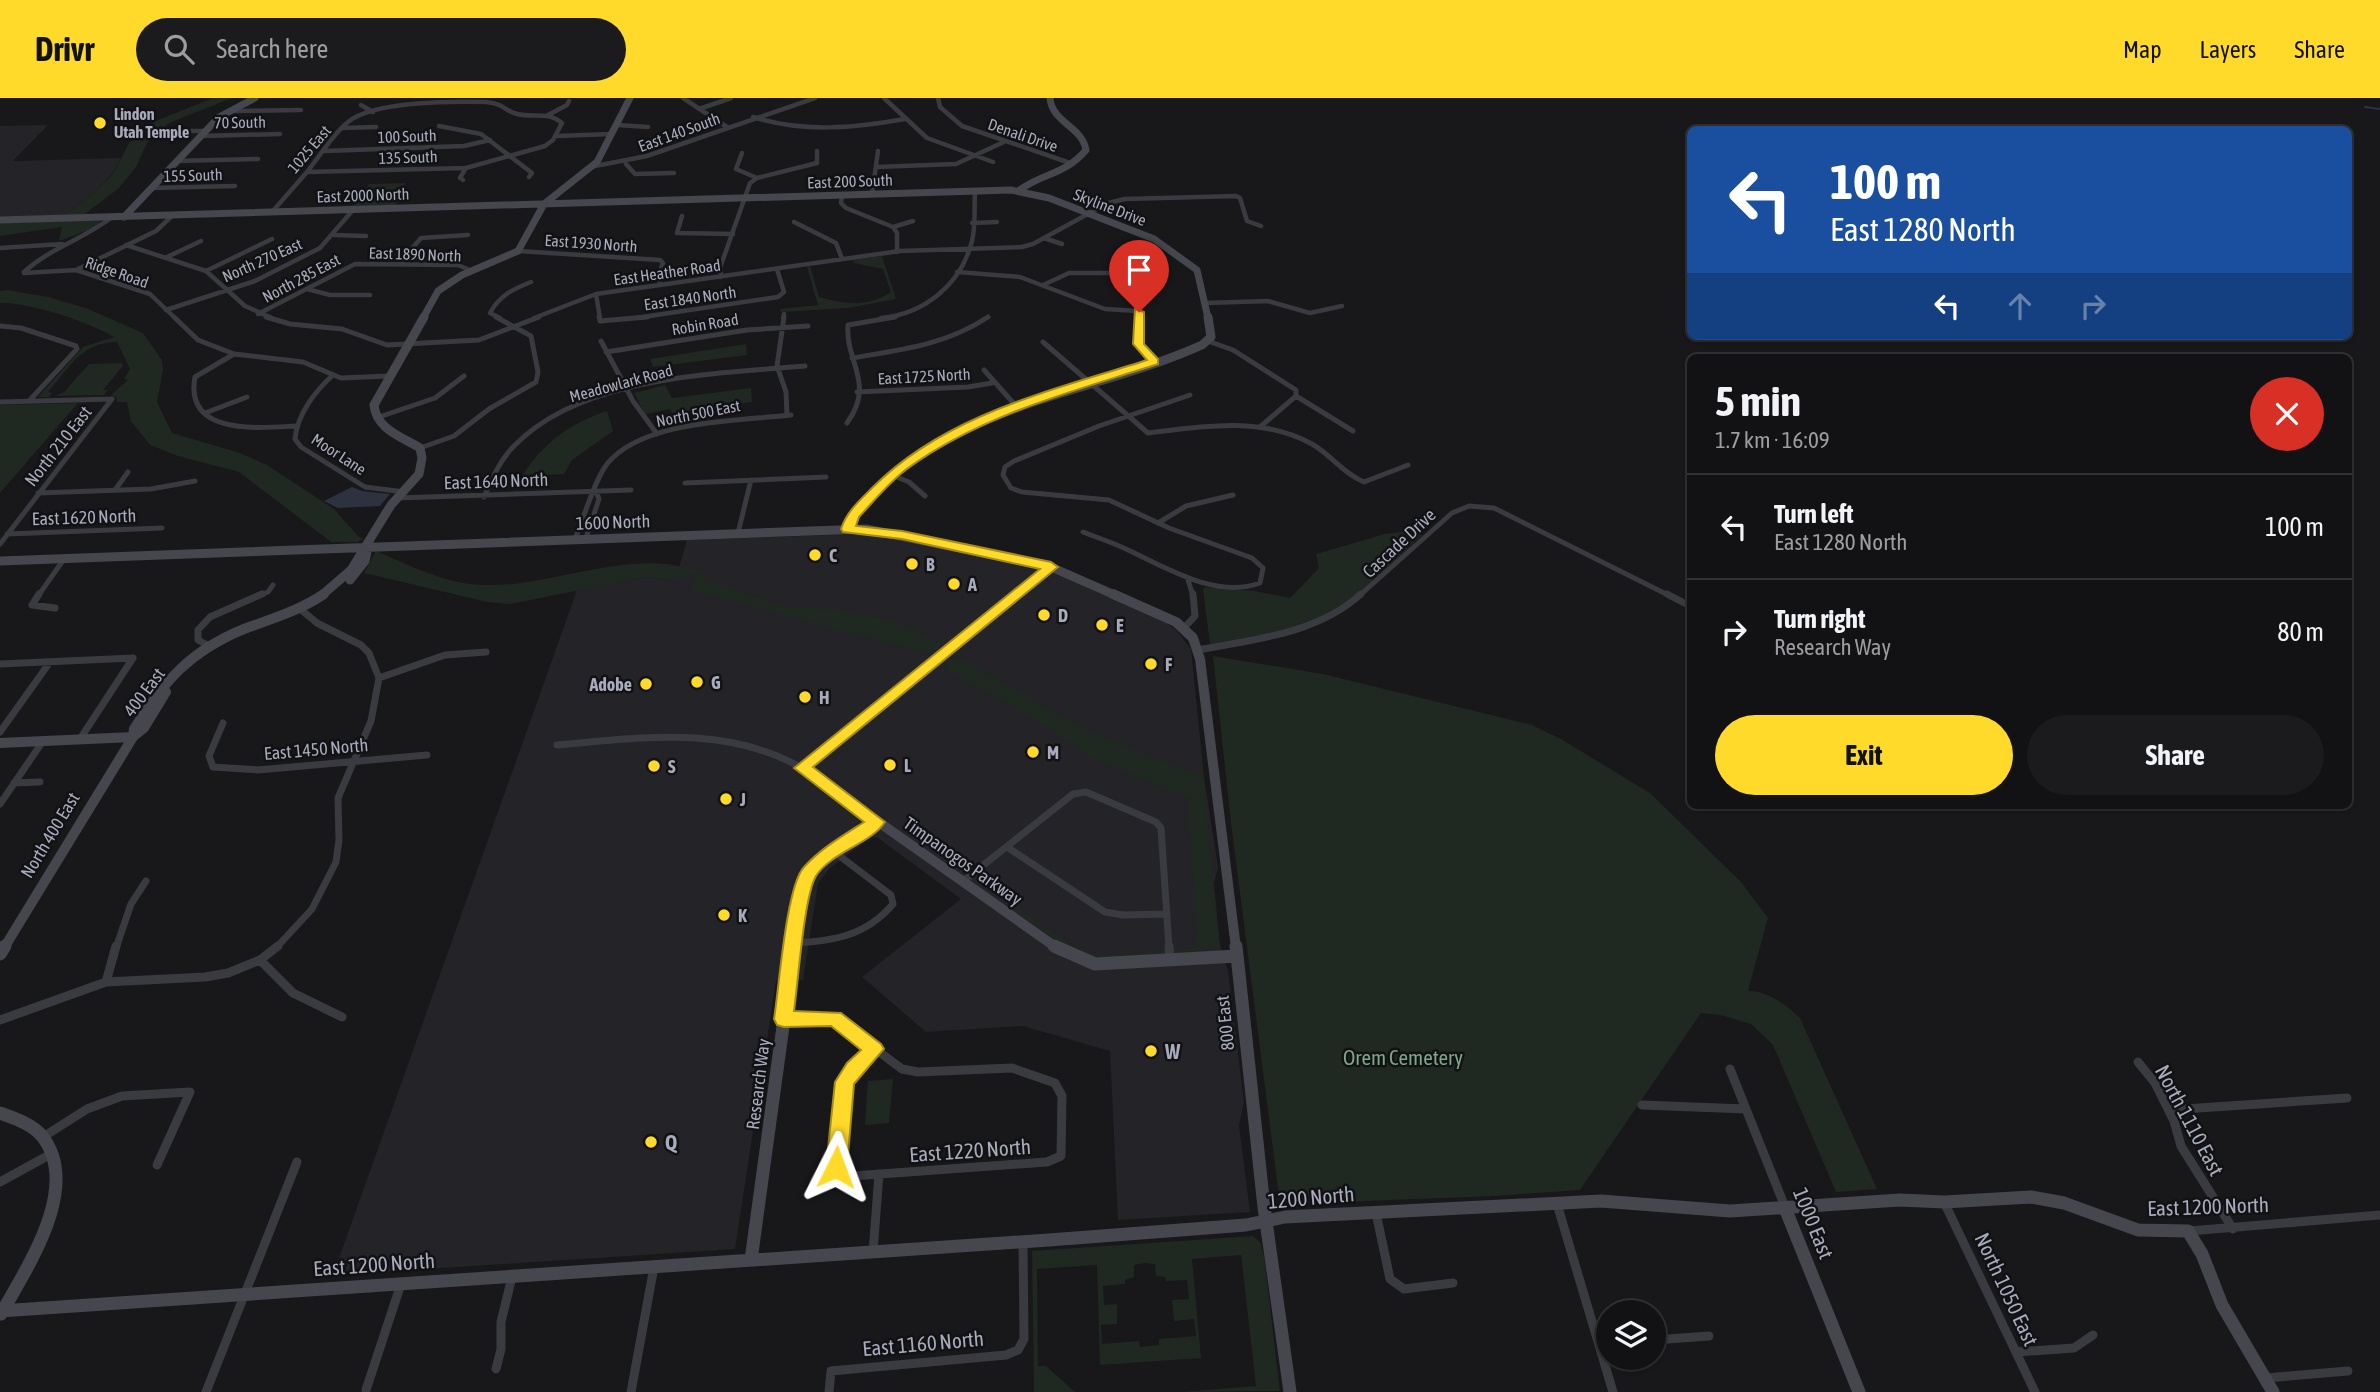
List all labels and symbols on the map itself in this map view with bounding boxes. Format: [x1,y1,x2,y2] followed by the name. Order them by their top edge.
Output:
[114,105,189,141] place label: Lindon Utah Temple
[636,109,722,155] street label: East 140 South
[214,113,266,131] street label: 70 South
[92,115,108,131] marker: Lindon Utah Temple
[986,115,1060,155] street label: Denali Drive
[284,121,334,177] street label: 1025 East
[377,126,437,146] street label: 100 South
[378,147,438,167] street label: 135 South
[163,165,223,185] street label: 155 South
[807,171,893,191] street label: East 200 South
[316,184,410,206] street label: East 2000 North
[1071,185,1149,230] street label: Skyline Drive
[544,231,638,255] street label: East 1930 North
[219,234,305,286] street label: North 270 East
[1109,240,1169,312] pin
[368,243,462,265] street label: East 1890 North
[259,250,343,306] street label: North 285 East
[83,253,151,292] street label: Ridge Road
[612,256,722,288] street label: East Heather Road
[643,283,737,313] street label: East 1840 North
[670,310,740,338] street label: Robin Road
[567,361,675,405] street label: Meadowlark Road
[877,365,971,387] street label: East 1725 North
[654,396,742,430] street label: North 500 East
[20,402,96,490] street label: North 210 East
[308,430,370,478] street label: Moor Lane
[443,469,549,493] street label: East 1640 North
[1358,504,1440,582] street label: Cascade Drive
[31,505,137,529] street label: East 1620 North
[575,510,651,534] street label: 1600 North
[829,545,837,566] place label: C
[807,547,823,563] marker: C
[926,554,935,575] place label: B
[904,556,920,572] marker: B
[967,574,977,595] place label: A
[946,576,962,592] marker: A
[1058,605,1068,626] place label: D
[1036,607,1052,623] marker: D
[1116,615,1124,636] place label: E
[1094,617,1110,633] marker: E
[1165,654,1172,675] place label: F
[1143,656,1159,672] marker: F
[119,664,169,720] street label: 400 East
[711,672,721,693] place label: G
[588,674,632,695] place label: Adobe
[689,674,705,690] marker: G
[638,676,654,692] marker: Adobe
[819,687,829,708] place label: H
[797,689,813,705] marker: H
[263,734,369,764] street label: East 1450 North
[1047,742,1059,763] place label: M
[1025,744,1041,760] marker: M
[904,755,911,776] place label: L
[668,756,676,777] place label: S
[882,757,898,773] marker: L
[646,758,662,774] marker: S
[16,788,84,882] street label: North 400 East
[739,789,746,810] place label: J
[718,791,734,807] marker: J
[900,812,1026,910] street label: Timpanogos Parkway
[738,905,747,926] place label: K
[716,907,732,923] marker: K
[1212,994,1238,1052] street label: 800 East
[742,1037,774,1131] street label: Research Way
[1164,1039,1181,1063] place label: W
[1143,1043,1159,1059] marker: W
[1343,1045,1463,1069] park label: Orem Cemetery
[2151,1061,2229,1179] street label: North 1110 East
[665,1130,678,1154] place label: Q
[799,1130,873,1204] position arrow
[643,1134,659,1150] marker: Q
[908,1134,1032,1166] street label: East 1220 North
[1267,1181,1355,1213] street label: 1200 North
[1789,1184,1839,1262] street label: 1000 East
[2147,1192,2269,1220] street label: East 1200 North
[1970,1229,2044,1349] street label: North 1050 East
[312,1248,436,1280] street label: East 1200 North
[861,1326,985,1360] street label: East 1160 North

